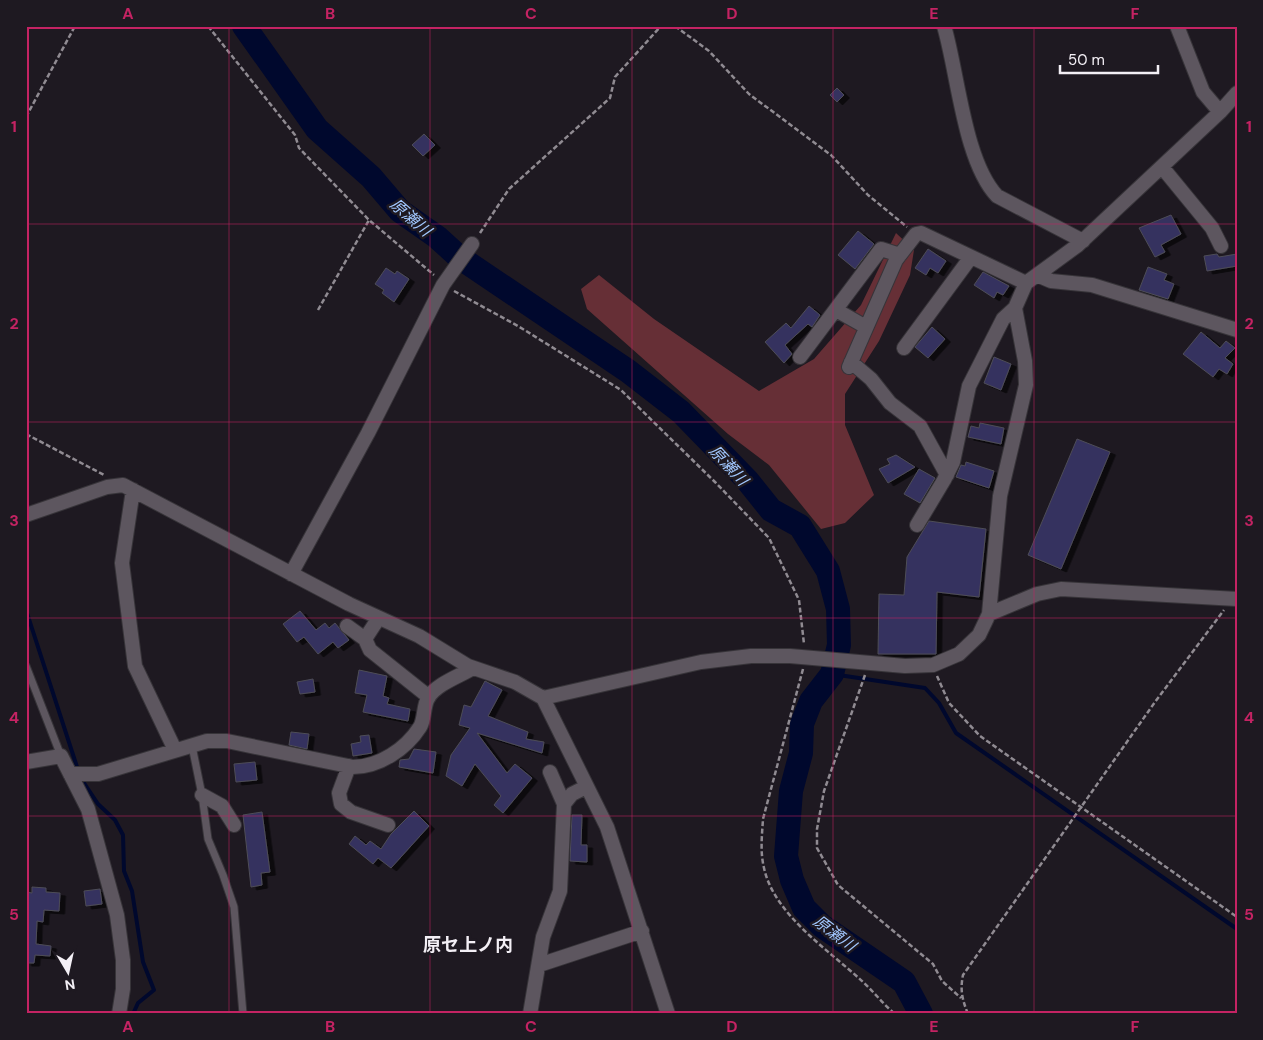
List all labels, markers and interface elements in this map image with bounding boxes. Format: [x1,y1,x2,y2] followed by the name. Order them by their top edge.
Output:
[122,3,134,24] text: A
[325,3,335,24] text: B
[525,3,537,24] text: C
[726,3,738,24] text: D
[929,3,939,24] text: E
[1131,3,1140,24] text: F
[1060,42,1158,74] scale bar
[1068,50,1105,70] text: 50 m
[11,116,17,137] text: 1
[1246,116,1252,137] text: 1
[386,194,437,242] water label: 原瀬川
[9,313,19,334] text: 2
[1244,313,1254,334] text: 2
[705,441,754,492] water label: 原瀬川
[9,510,19,531] text: 3
[1244,510,1254,531] text: 3
[9,707,19,728] text: 4
[1244,707,1254,728] text: 4
[9,904,19,925] text: 5
[1244,904,1254,925] text: 5
[809,911,862,957] water label: 原瀬川
[423,933,513,957] district label: 原セ上ノ内
[42,948,92,998] north arrow
[64,975,76,995] text: N
[122,1016,134,1037] text: A
[325,1016,335,1037] text: B
[525,1016,537,1037] text: C
[726,1016,738,1037] text: D
[929,1016,939,1037] text: E
[1131,1016,1140,1037] text: F

